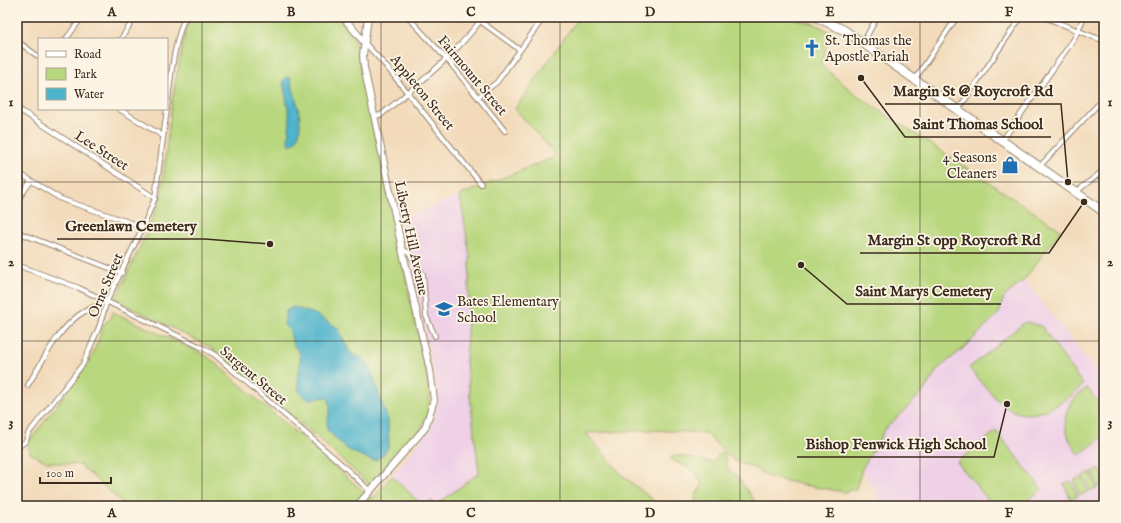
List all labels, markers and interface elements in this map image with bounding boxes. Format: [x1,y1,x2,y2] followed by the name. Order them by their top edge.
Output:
[107,4,118,21] text: A
[287,4,296,21] text: B
[466,4,476,21] text: C
[645,4,656,21] text: D
[825,4,835,21] text: E
[1005,4,1014,21] text: F
[433,32,511,120] street label: Fairmount Street
[824,32,912,66] place label: St. Thomas the Apostle Pariah
[38,38,168,110] legend
[802,38,822,58] church icon: St. Thomas the Apostle Pariah
[74,47,102,62] text: Road
[386,50,458,134] street label: Appleton Street
[74,67,97,82] text: Park
[885,77,1061,104] callout: Margin St @ Roycroft Rd
[893,82,1054,101] text: Margin St @ Roycroft Rd
[74,87,105,102] text: Water
[9,94,14,111] text: 1
[1108,94,1113,111] text: 1
[905,110,1051,137] callout: Saint Thomas School
[913,115,1044,134] text: Saint Thomas School
[71,127,132,175] street label: Lee Street
[943,149,997,183] place label: 4 Seasons Cleaners
[1000,155,1020,175] shop icon: 4 Seasons Cleaners
[390,179,432,298] street label: Liberty Hill Avenue
[57,212,205,239] callout: Greenlawn Cemetery
[65,217,197,236] text: Greenlawn Cemetery
[860,226,1049,253] callout: Margin St opp Roycroft Rd
[868,231,1041,250] text: Margin St opp Roycroft Rd
[84,250,128,320] street label: Orne Street
[8,254,14,271] text: 2
[1107,254,1113,271] text: 2
[847,277,1001,304] callout: Saint Marys Cemetery
[855,282,993,301] text: Saint Marys Cemetery
[457,293,559,327] place label: Bates Elementary School
[434,299,454,319] school or university icon: Bates Elementary School
[216,342,291,409] street label: Sargent Street
[9,414,14,431] text: 3
[1108,414,1113,431] text: 3
[797,430,994,457] callout: Bishop Fenwick High School
[806,435,987,454] text: Bishop Fenwick High School
[40,459,111,485] scale bar
[46,466,74,481] text: 100 m
[107,505,118,522] text: A
[287,505,296,522] text: B
[466,505,476,522] text: C
[645,505,656,522] text: D
[825,505,835,522] text: E
[1005,505,1014,522] text: F

